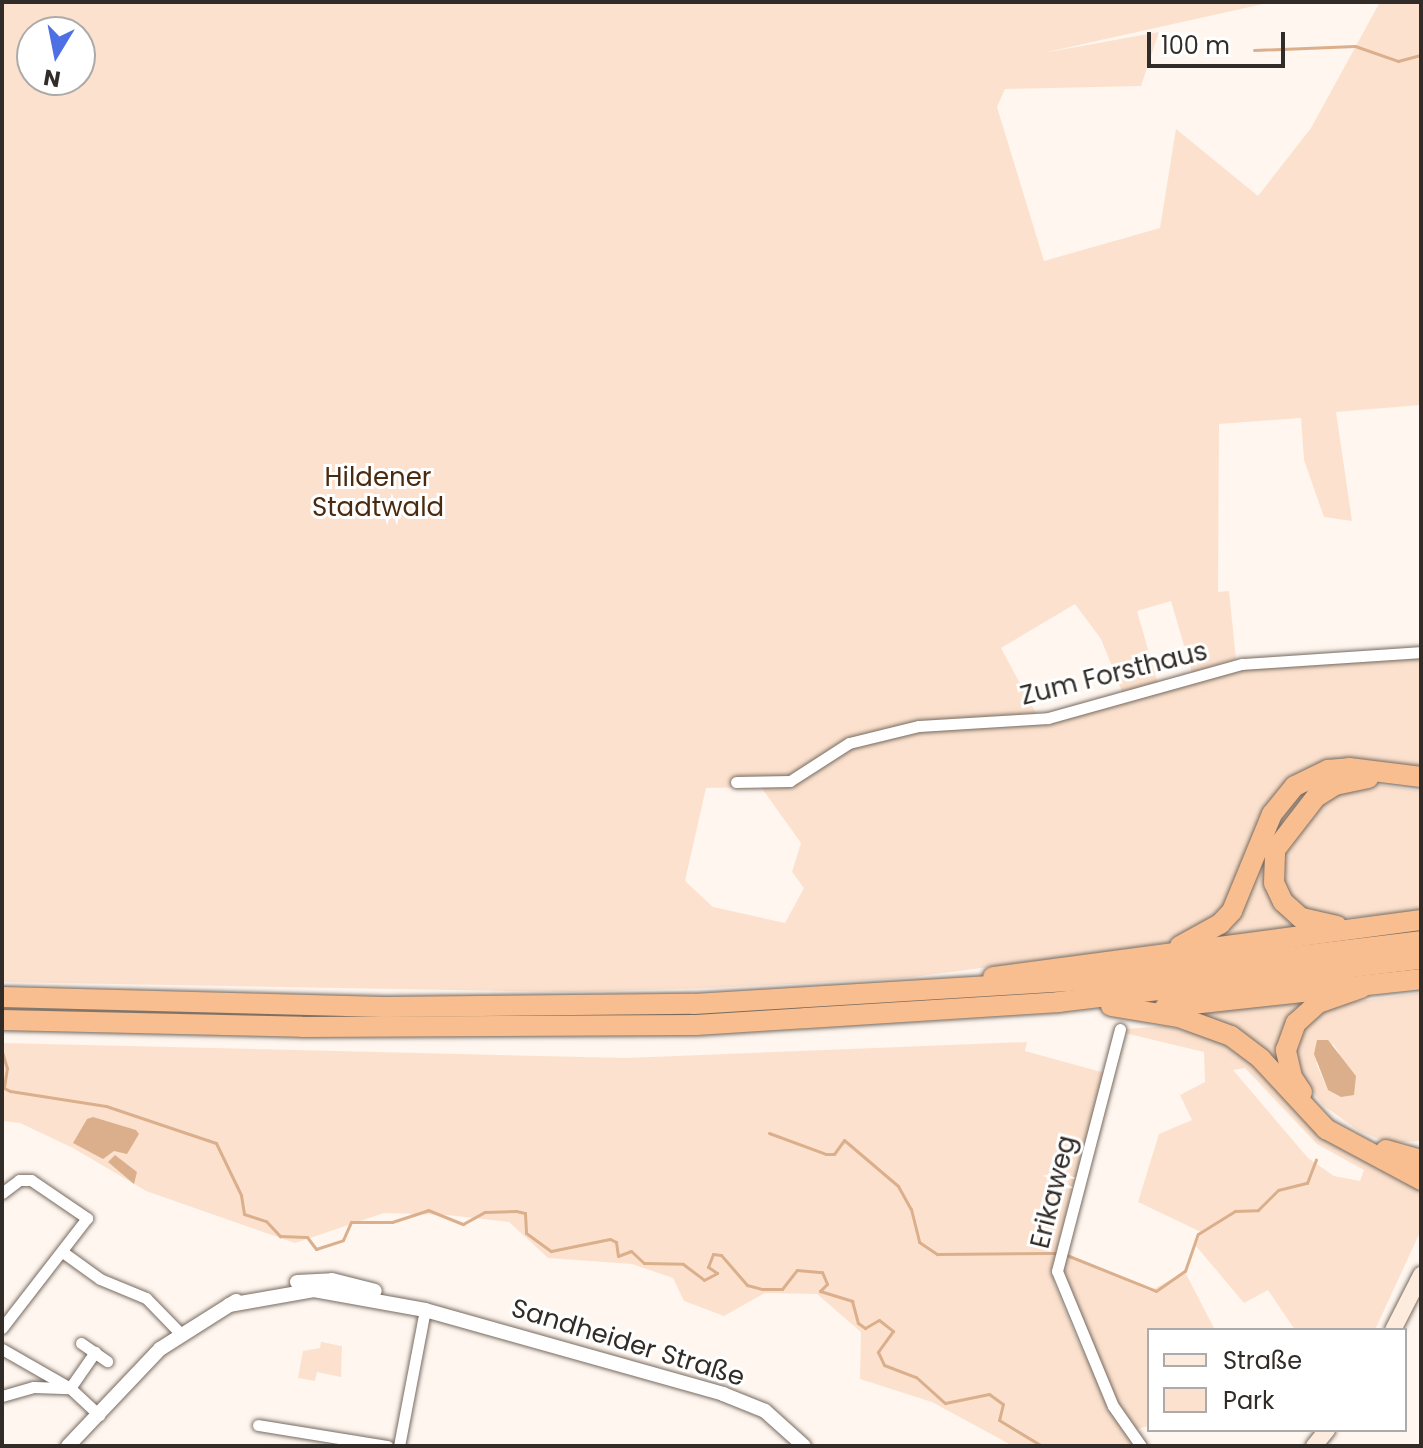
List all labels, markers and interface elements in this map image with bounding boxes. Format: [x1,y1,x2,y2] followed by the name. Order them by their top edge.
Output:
[16,16,96,96] north arrow
[1151,16,1289,66] scale bar
[1161,29,1230,62] text: 100 m
[41,61,63,95] text: N
[312,462,444,524] park label: Hildener Stadtwald
[1017,636,1211,712] street label: Zum Forsthaus
[1025,1132,1083,1252] street label: Erikaweg
[508,1293,748,1393] street label: Sandheider Straße
[1147,1328,1407,1432] legend
[1223,1344,1302,1377] text: Straße
[1223,1384,1274,1417] text: Park

